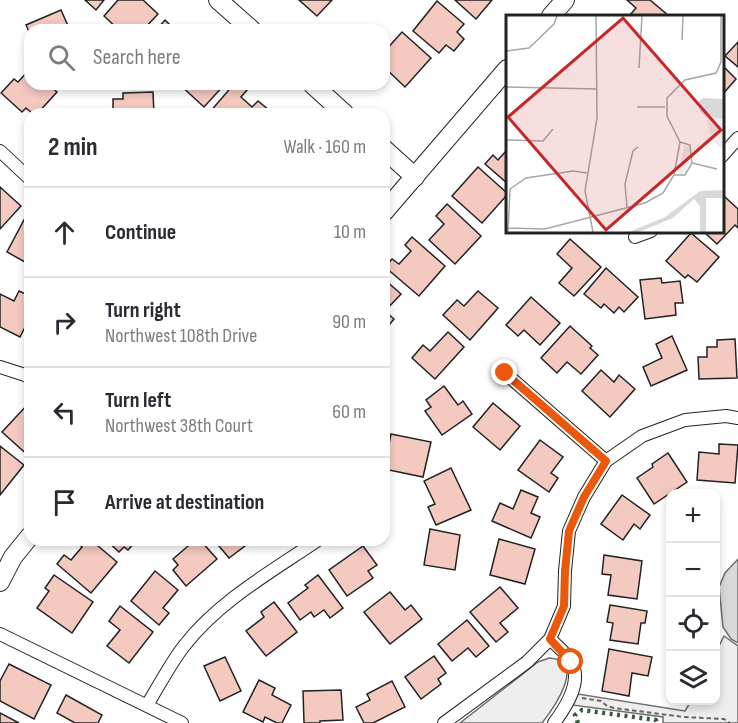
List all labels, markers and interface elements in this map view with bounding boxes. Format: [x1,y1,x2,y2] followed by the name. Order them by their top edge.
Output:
[506,15,723,232] inset map
[24,24,390,90] search box
[45,41,78,74] icon: search
[93,44,180,71] text: Search here
[48,132,98,163] text: 2 min
[283,135,366,159] text: Walk · 160 m
[48,216,81,249] icon: ahead
[105,219,176,246] text: Continue
[334,220,366,244] text: 10 m
[105,297,181,324] text: Turn right
[48,306,81,339] icon: right
[332,310,366,334] text: 90 m
[105,324,257,348] text: Northwest 108th Drive
[491,359,517,385] route end
[105,387,171,414] text: Turn left
[48,396,81,429] icon: left
[332,400,366,424] text: 60 m
[105,414,253,438] text: Northwest 38th Court
[48,486,81,519] icon: arrive
[105,489,264,516] text: Arrive at destination
[666,489,720,705] map controls
[666,489,720,543] button: +
[666,543,720,597] button: −
[666,597,720,651] button: locate
[557,648,583,674] route start
[666,651,720,705] button: layers

